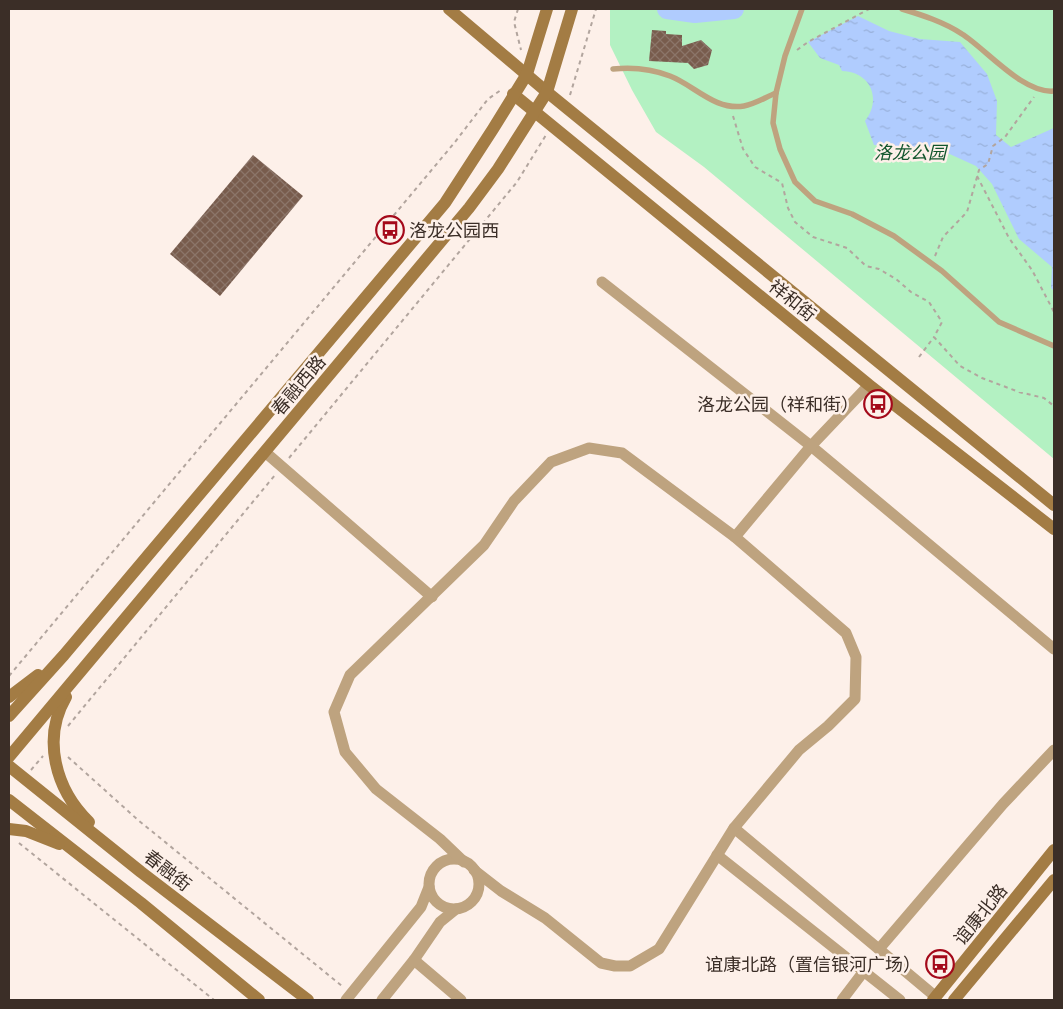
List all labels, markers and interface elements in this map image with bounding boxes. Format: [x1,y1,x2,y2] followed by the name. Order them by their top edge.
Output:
[874,140,949,164] park label: 洛龙公园
[375,215,405,245] bus stop icon: 洛龙公园西
[409,218,499,242] place label: 洛龙公园西
[764,274,822,326] street label: 祥和街
[266,350,330,420] street label: 春融西路
[863,389,893,419] bus stop icon: 洛龙公园（祥和街）
[697,392,859,416] place label: 洛龙公园（祥和街）
[139,844,197,896] street label: 春融街
[948,878,1012,950] street label: 谊康北路
[925,949,955,979] bus stop icon: 谊康北路（置信银河广场）
[705,952,921,976] place label: 谊康北路（置信银河广场）

